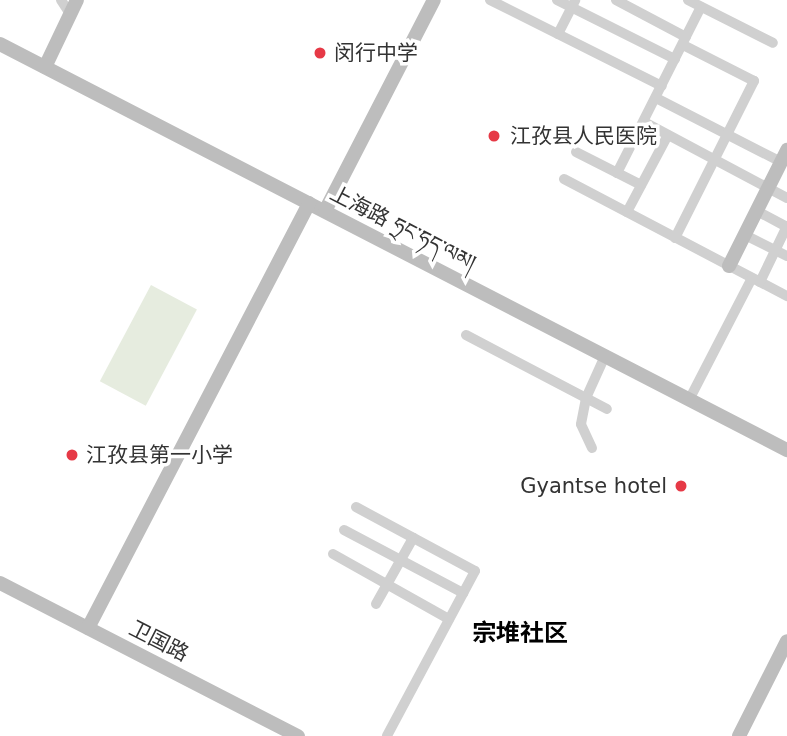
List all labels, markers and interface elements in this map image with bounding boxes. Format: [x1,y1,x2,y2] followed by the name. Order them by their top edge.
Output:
[334,40,418,66] place label: 闵行中学
[312,45,328,61] marker: 闵行中学
[510,123,657,149] place label: 江孜县人民医院
[484,126,504,146] marker: 江孜县人民医院
[326,180,480,276] street label: 上海路 ཧྲང་ཧད་ལམ།
[86,442,233,468] place label: 江孜县第一小学
[64,447,80,463] marker: 江孜县第一小学
[520,473,667,499] place label: Gyantse hotel
[673,478,689,494] marker: Gyantse hotel
[125,615,193,667] street label: 卫国路
[472,620,568,648] district label: 宗堆社区

